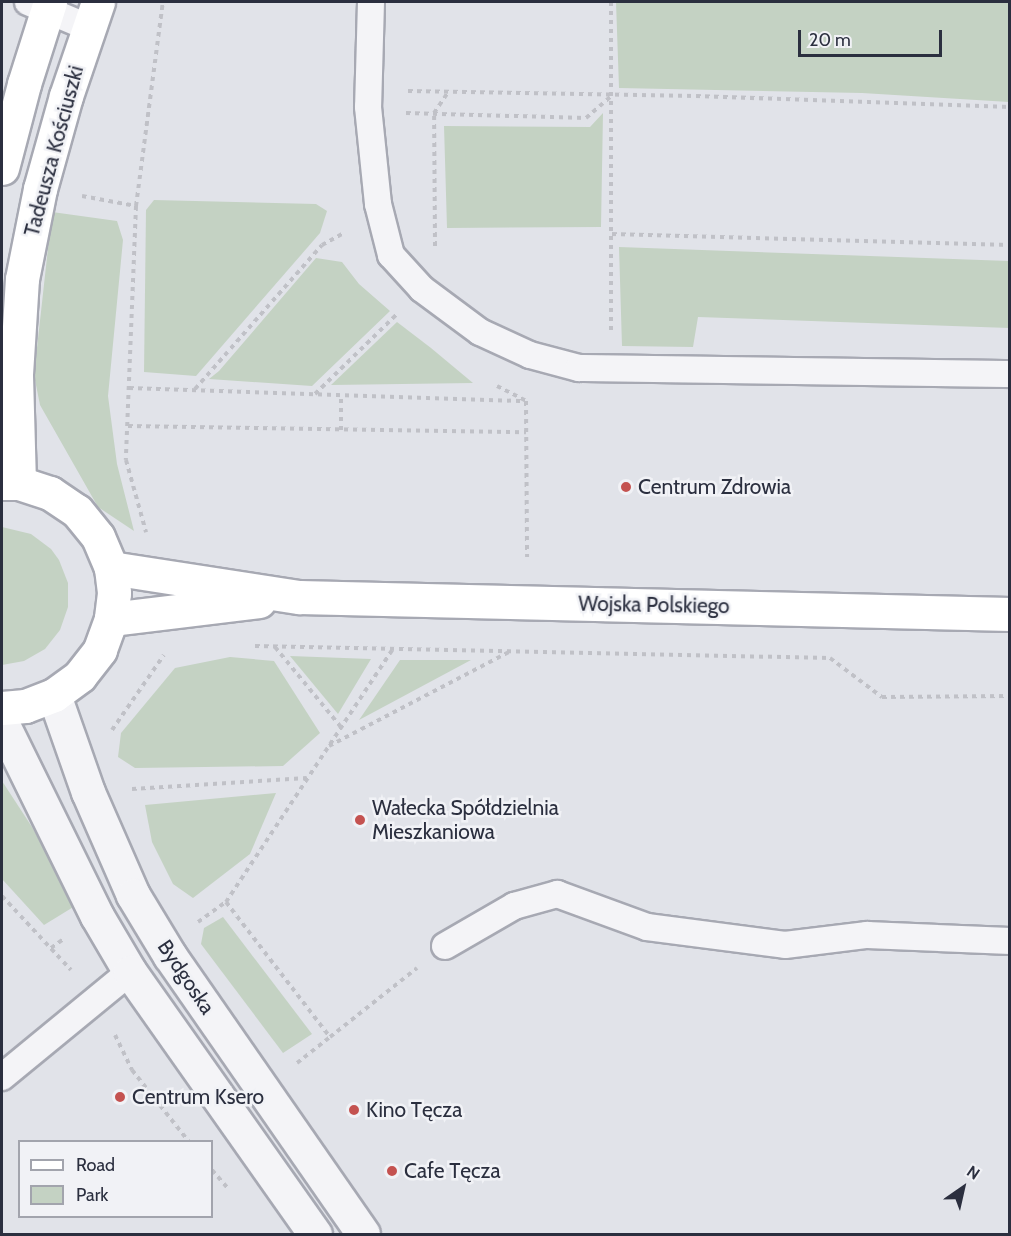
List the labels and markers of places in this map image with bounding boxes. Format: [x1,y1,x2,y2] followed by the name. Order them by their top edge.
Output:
[638,474,791,500] place label: Centrum Zdrowia
[619,480,633,494] marker: Centrum Zdrowia
[372,795,559,845] place label: Wałecka Spółdzielnia Mieszkaniowa
[353,813,367,827] marker: Wałecka Spółdzielnia Mieszkaniowa
[132,1084,264,1110] place label: Centrum Ksero
[113,1090,127,1104] marker: Centrum Ksero
[366,1097,462,1123] place label: Kino Tęcza
[347,1103,361,1117] marker: Kino Tęcza
[404,1158,501,1184] place label: Cafe Tęcza
[385,1164,399,1178] marker: Cafe Tęcza

